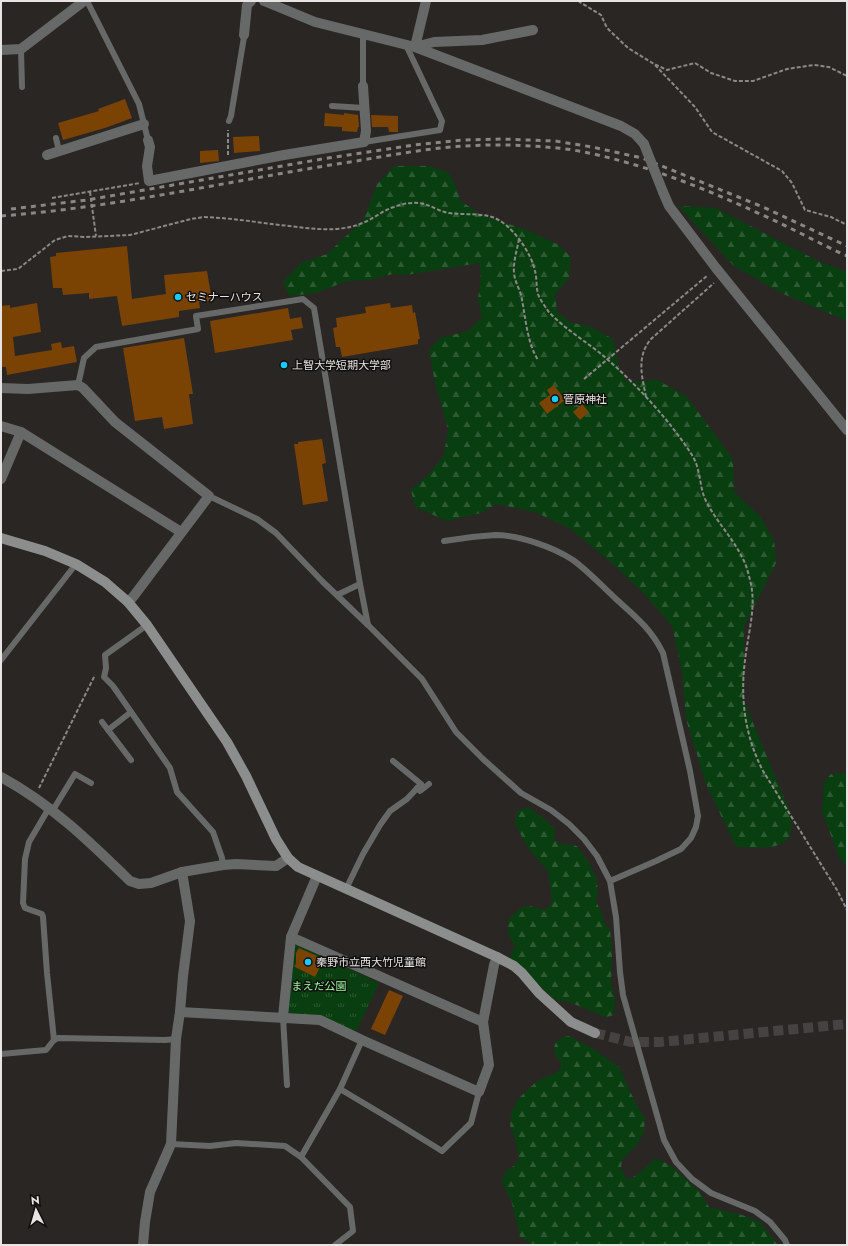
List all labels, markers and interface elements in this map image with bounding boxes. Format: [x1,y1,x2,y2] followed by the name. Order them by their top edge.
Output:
[186,289,263,305] place label: セミナーハウス
[173,292,183,302] marker: セミナーハウス
[292,357,391,373] place label: 上智大学短期大学部
[279,360,289,370] marker: 上智大学短期大学部
[563,391,607,407] place label: 菅原神社
[550,394,560,404] marker: 菅原神社
[316,954,426,970] place label: 秦野市立西大竹児童館
[303,957,313,967] marker: 秦野市立西大竹児童館
[292,978,347,994] park label: まえだ公園
[16,1190,56,1230] north arrow
[30,1192,40,1208] text: N

